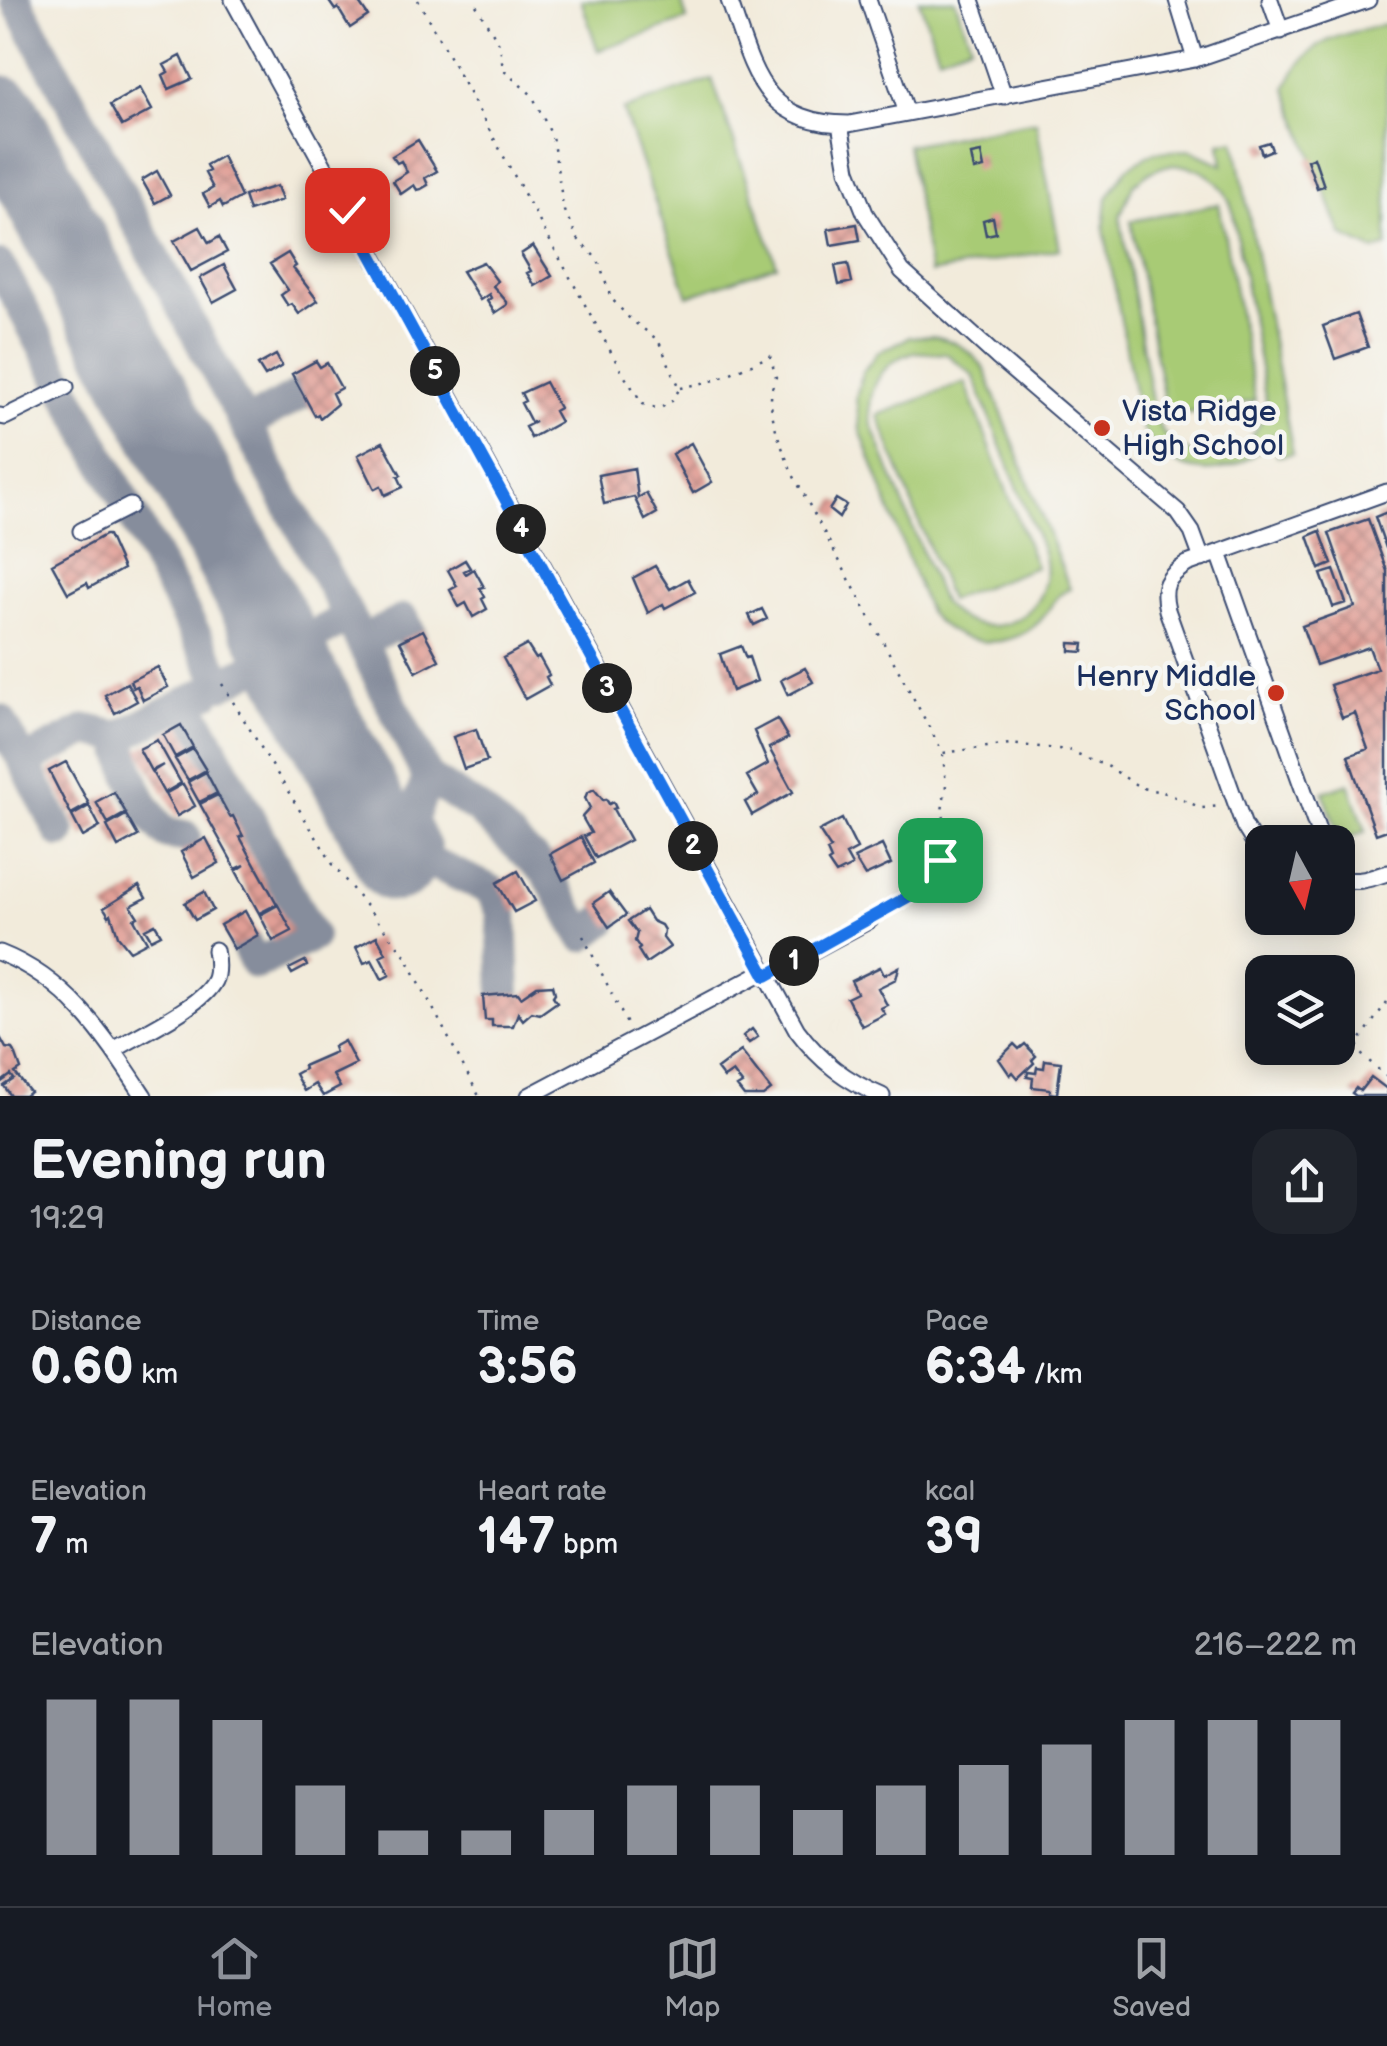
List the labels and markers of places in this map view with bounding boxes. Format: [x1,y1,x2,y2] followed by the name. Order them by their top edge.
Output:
[305,168,390,253] pin
[410,346,460,396] pin: 5
[1122,394,1284,464] place label: Vista Ridge High School
[1091,417,1113,439] marker: Vista Ridge High School
[496,504,546,554] pin: 4
[1076,659,1256,729] place label: Henry Middle School
[582,663,632,713] pin: 3
[1265,682,1287,704] marker: Henry Middle School
[898,818,983,903] pin
[668,821,718,871] pin: 2
[769,936,819,986] pin: 1

